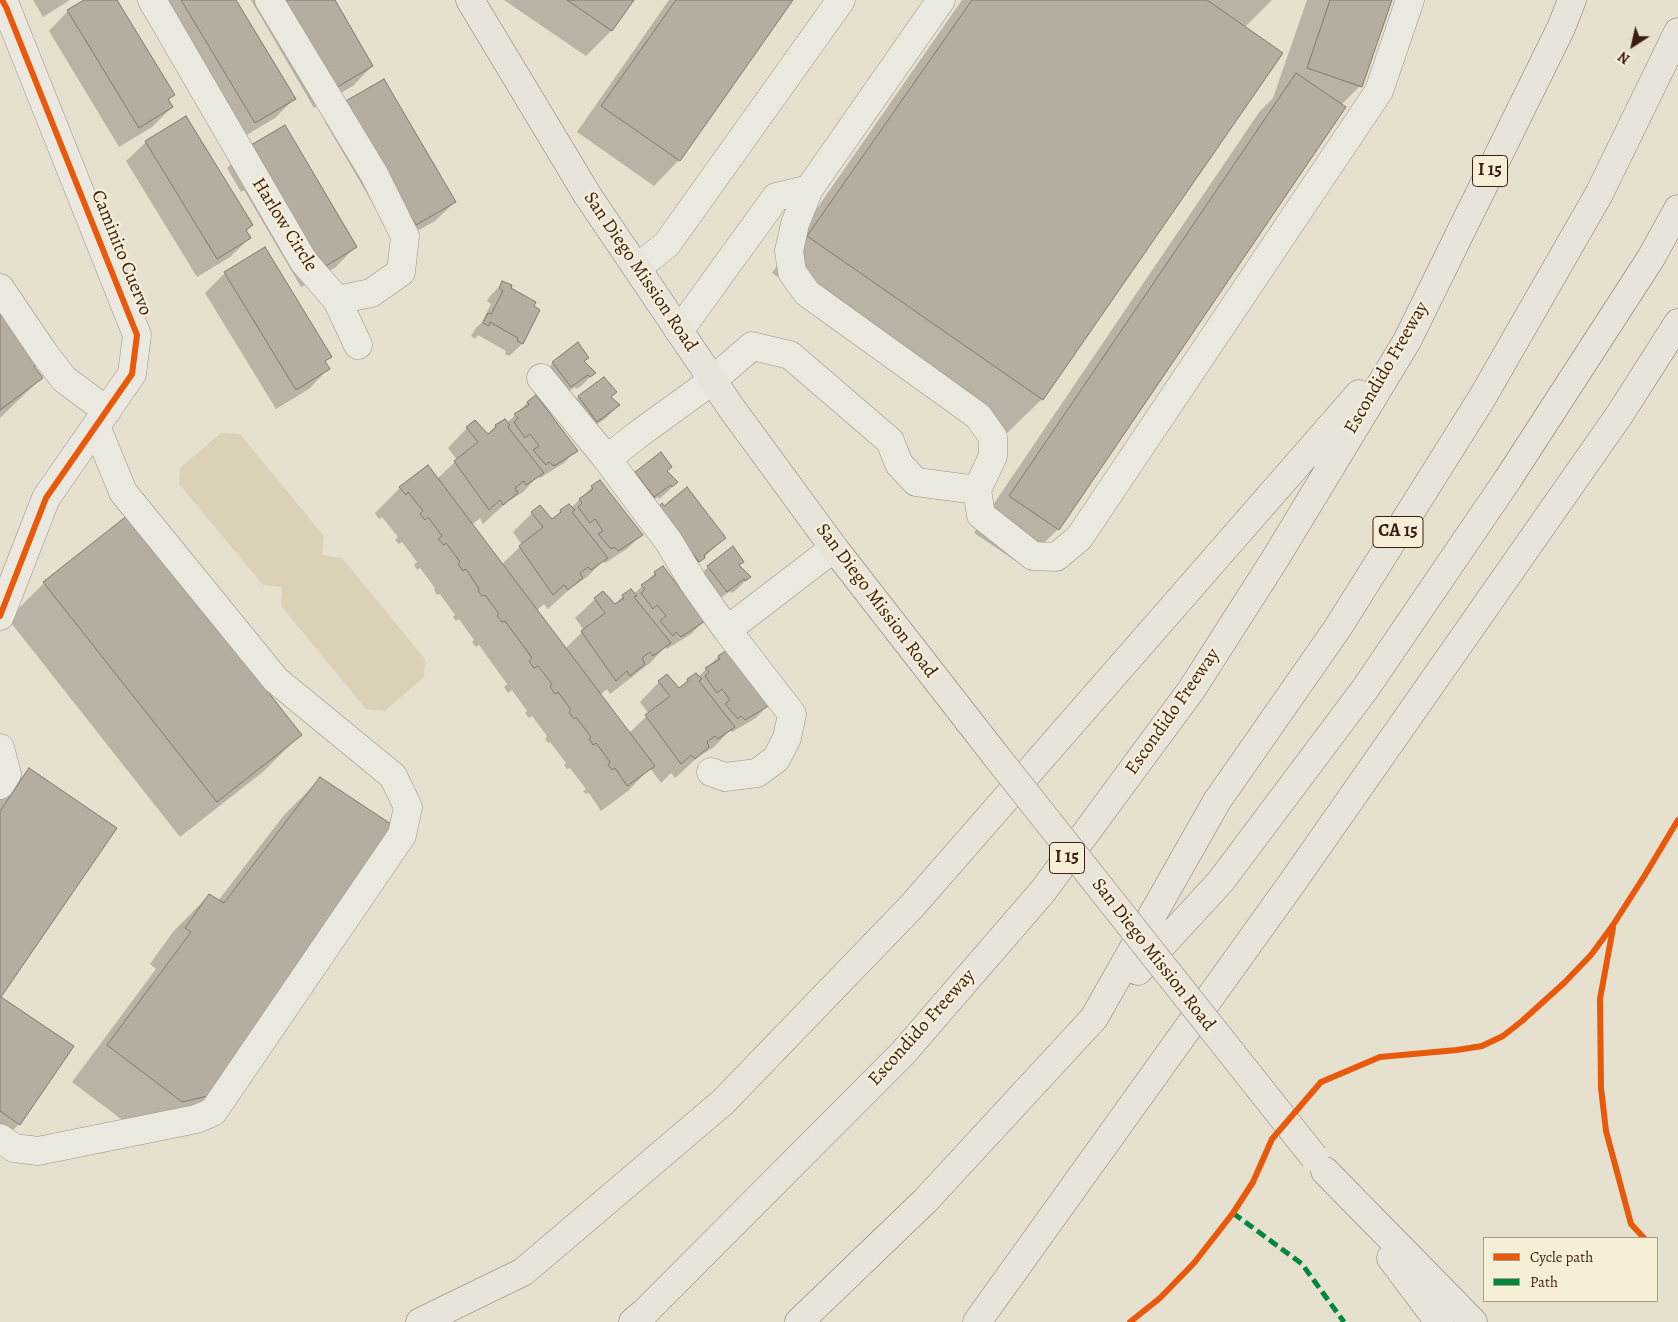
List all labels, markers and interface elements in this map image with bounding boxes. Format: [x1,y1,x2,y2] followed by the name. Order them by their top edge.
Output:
[1608,20,1658,70] north arrow
[1614,47,1634,68] text: N
[1472,156,1508,187] road number: I 15
[246,174,322,276] street label: Harlow Circle
[86,187,156,319] street label: Caminito Cuervo
[578,188,702,356] street label: San Diego Mission Road
[1340,298,1434,438] street label: Escondido Freeway
[1373,516,1423,548] road number: CA 15
[810,519,942,683] street label: San Diego Mission Road
[1121,644,1225,780] street label: Escondido Freeway
[1050,842,1084,874] road number: I 15
[1086,874,1220,1036] street label: San Diego Mission Road
[864,965,980,1091] street label: Escondido Freeway
[1483,1237,1658,1302] legend
[1530,1247,1593,1267] text: Cycle path
[1530,1272,1558,1292] text: Path

